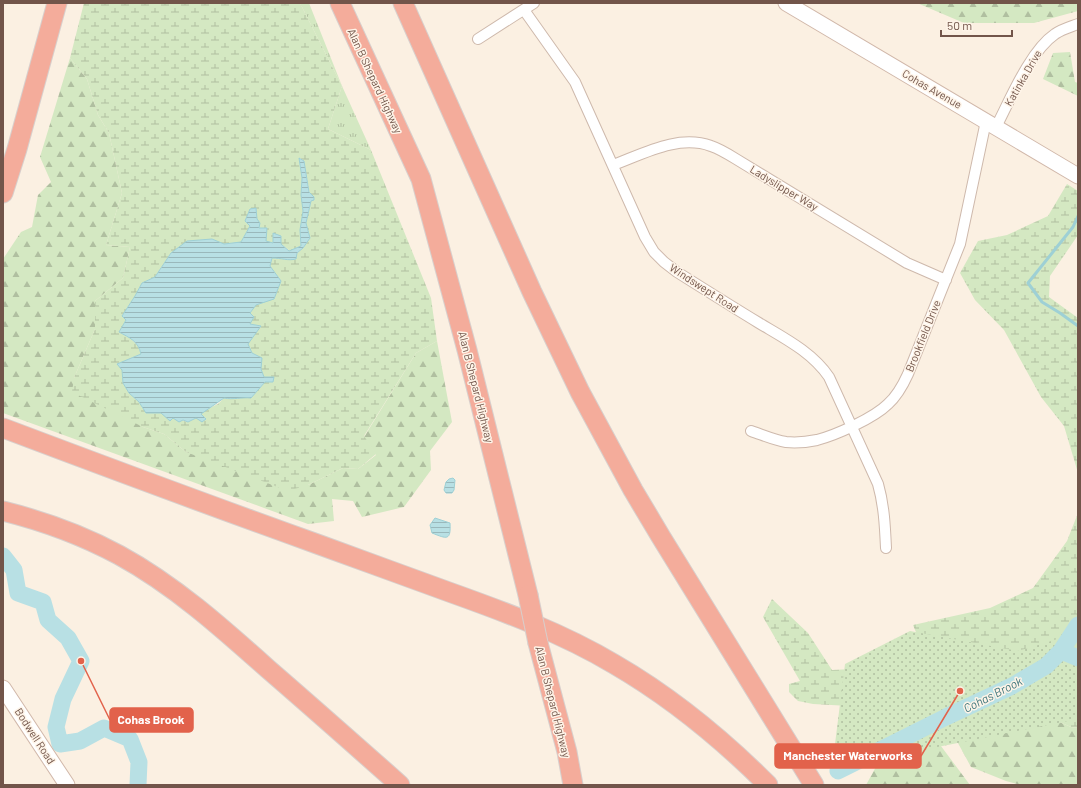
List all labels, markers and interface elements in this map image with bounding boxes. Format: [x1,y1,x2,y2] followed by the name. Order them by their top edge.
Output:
[941,12,1012,38] scale bar
[947,18,972,32] text: 50 m
[345,26,405,135] street label: Alan B Shepard Highway
[1001,47,1044,108] street label: Katinka Drive
[900,66,964,111] street label: Cohas Avenue
[748,162,821,213] street label: Ladyslipper Way
[667,260,741,315] street label: Windswept Road
[902,298,943,374] street label: Brookfield Drive
[456,330,497,444] street label: Alan B Shepard Highway
[533,645,574,759] street label: Alan B Shepard Highway
[961,673,1024,715] water label: Cohas Brook
[13,705,58,766] street label: Bodwell Road
[110,708,193,732] callout: Cohas Brook
[118,712,185,726] text: Cohas Brook
[775,744,921,768] callout: Manchester Waterworks
[783,748,913,762] text: Manchester Waterworks

